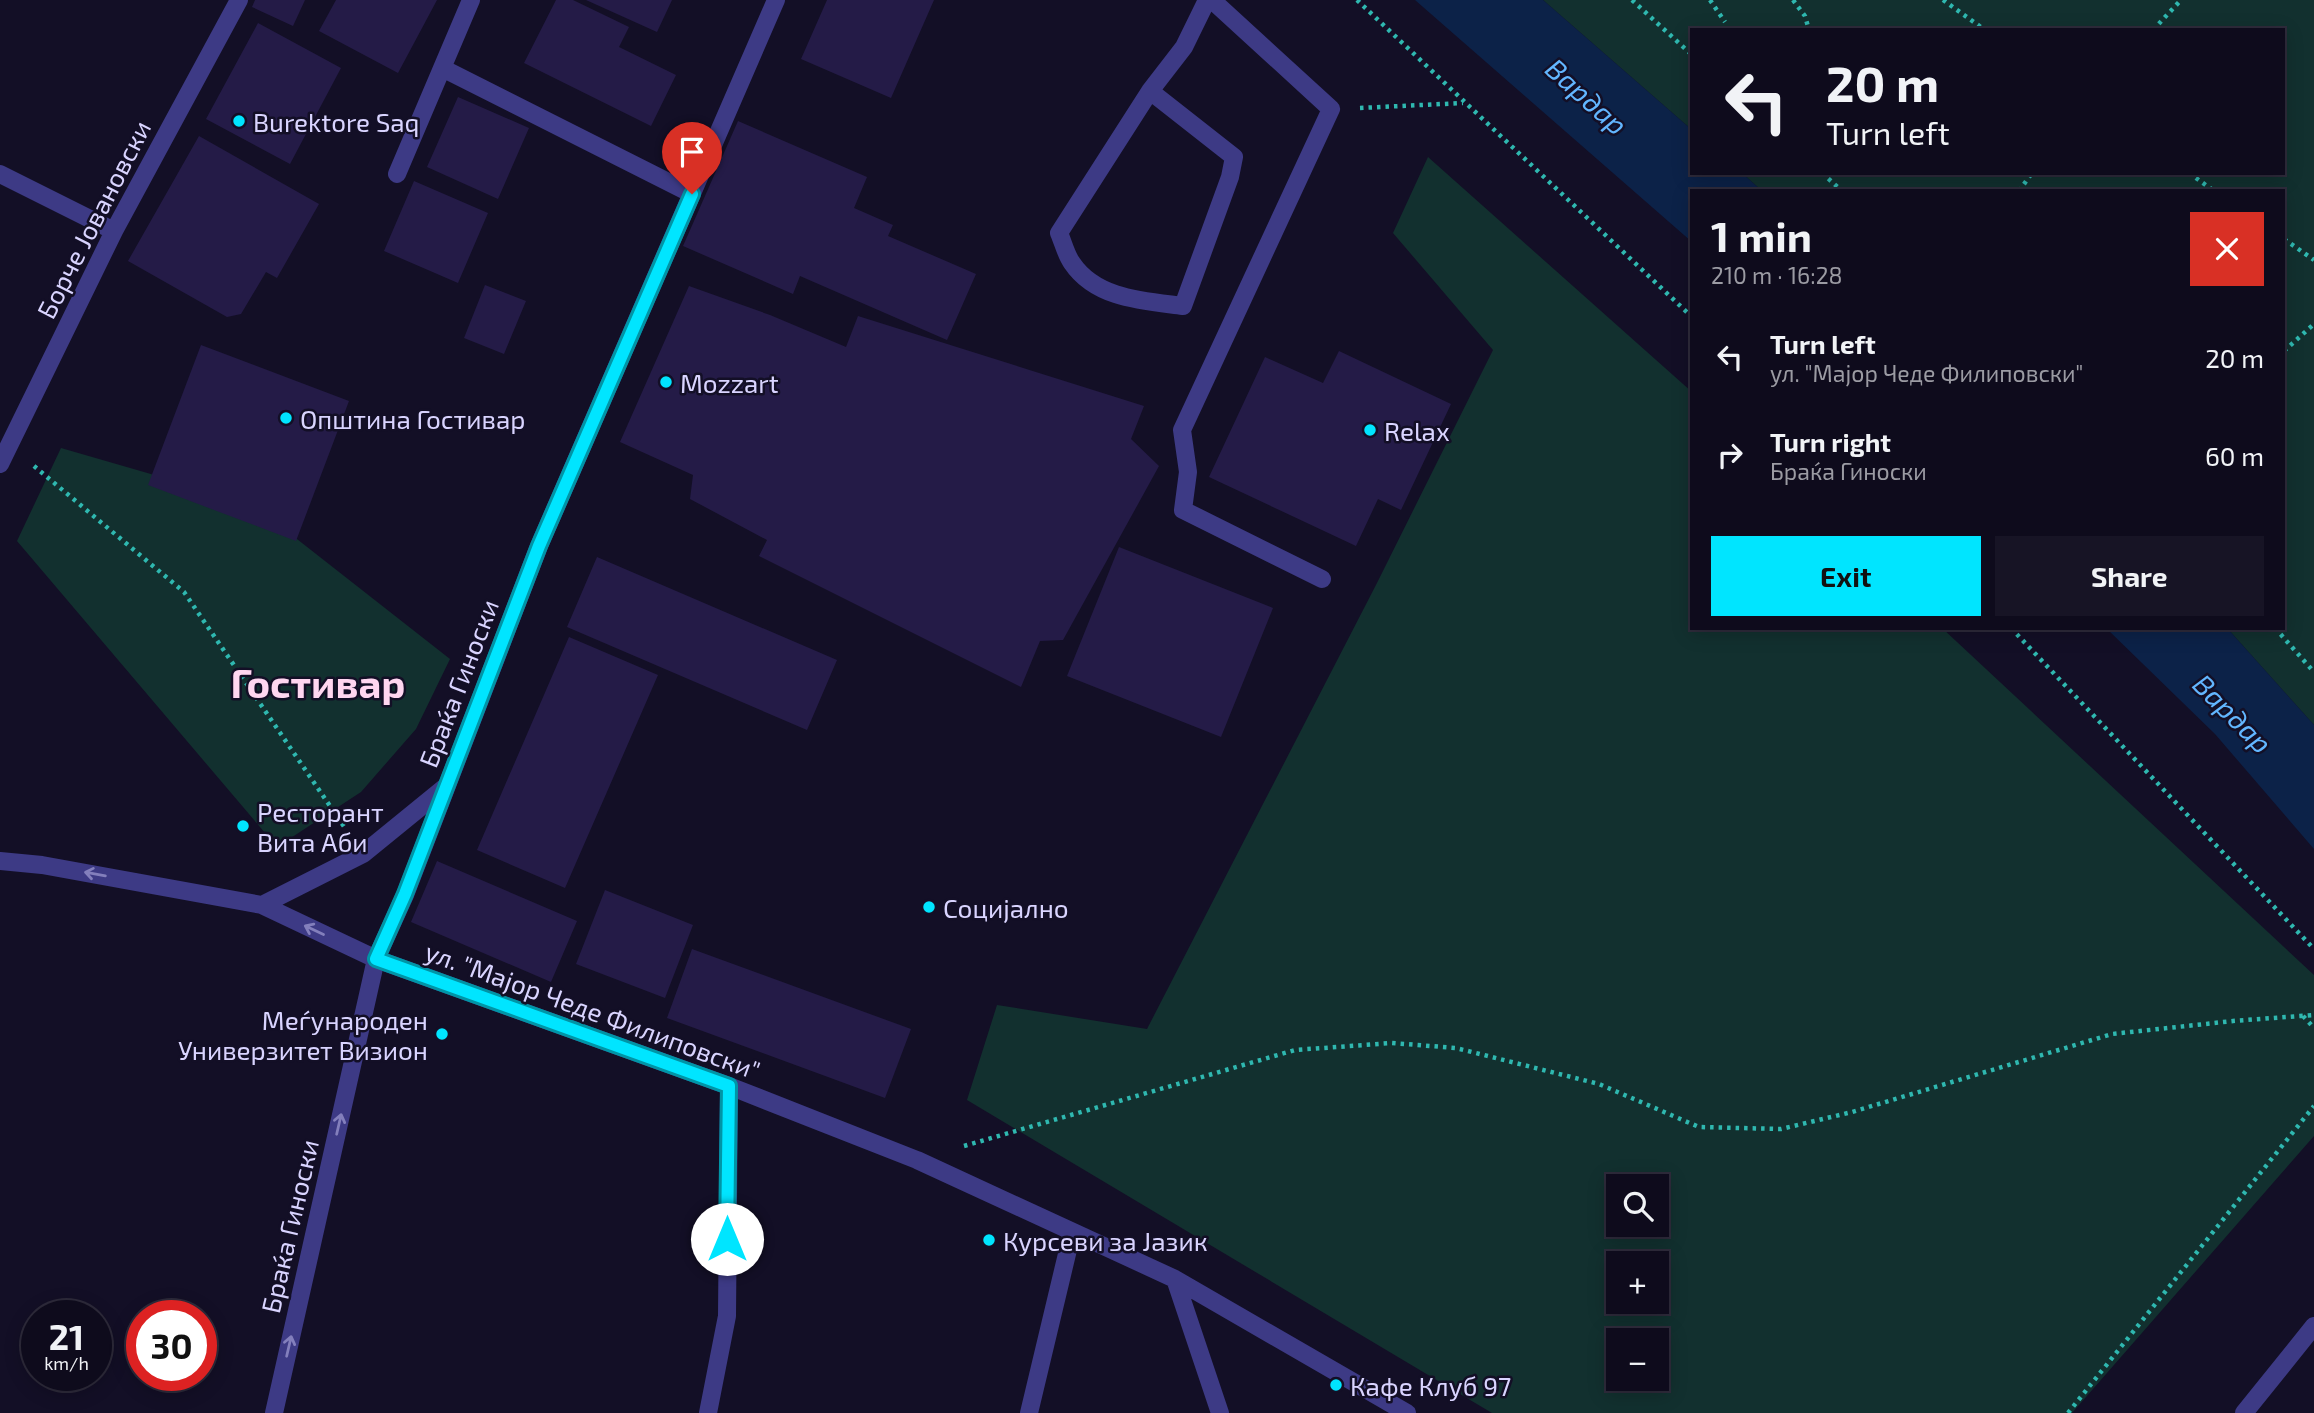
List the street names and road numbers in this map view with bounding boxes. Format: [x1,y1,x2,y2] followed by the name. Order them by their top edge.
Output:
[30,115,156,323] street label: Борче Јовановски
[412,595,504,771] street label: Браќа Гиноски
[421,935,765,1086] street label: ул. "Мајор Чеде Филиповски"
[254,1136,324,1316] street label: Браќа Гиноски

